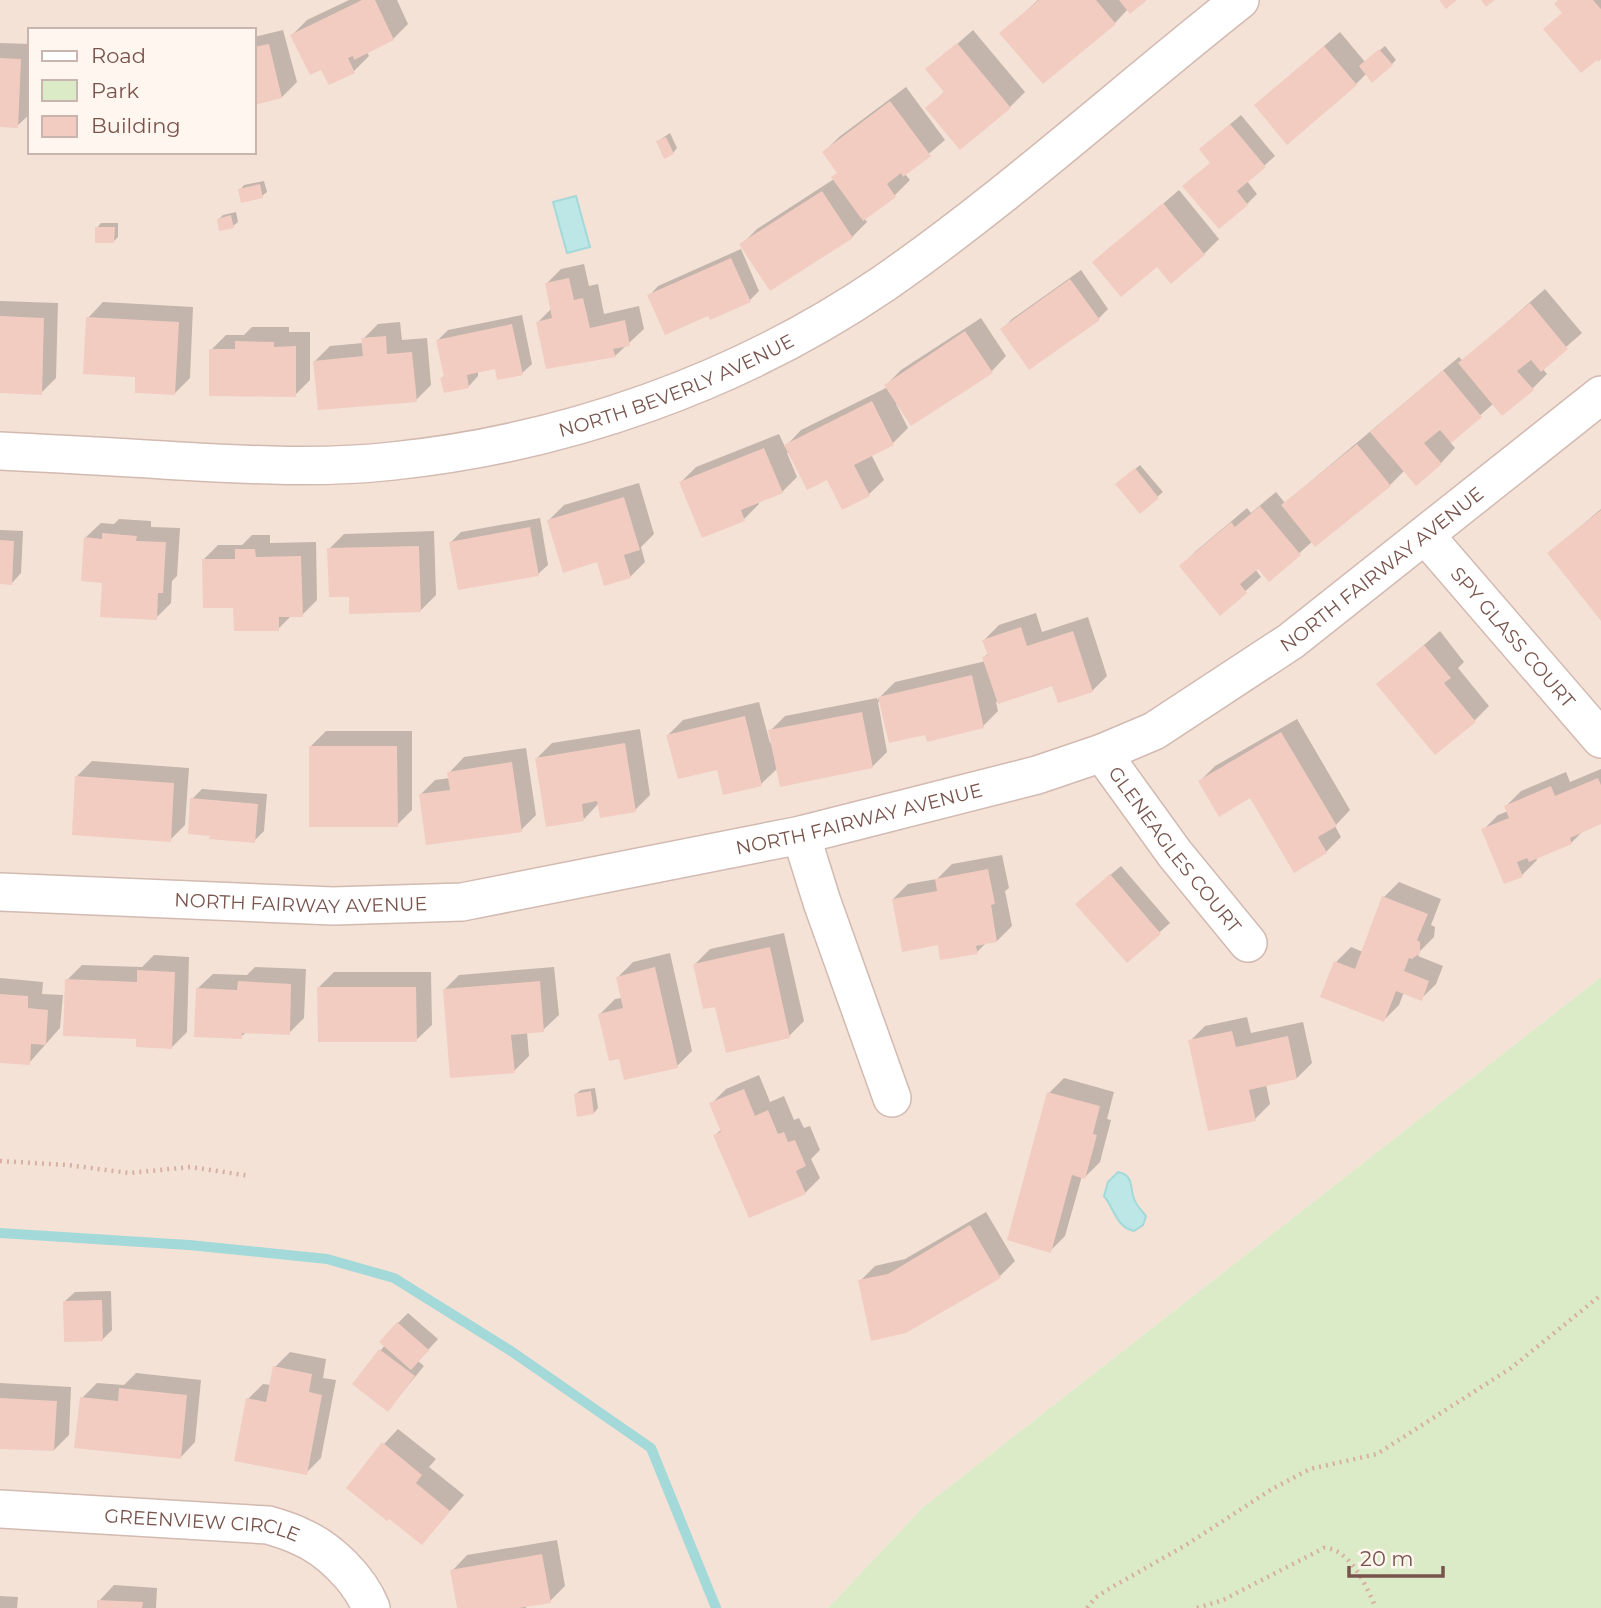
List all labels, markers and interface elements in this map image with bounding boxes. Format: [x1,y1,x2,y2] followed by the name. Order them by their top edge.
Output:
[28,28,256,154] legend
[91,43,146,68] text: Road
[91,78,139,103] text: Park
[91,113,181,138] text: Building
[556,329,798,442] street label: NORTH BEVERLY AVENUE
[1276,482,1488,657] street label: NORTH FAIRWAY AVENUE
[1446,563,1580,713] street label: SPY GLASS COURT
[1103,762,1246,938] street label: GLENEAGLES COURT
[734,778,985,860] street label: NORTH FAIRWAY AVENUE
[174,888,428,918] street label: NORTH FAIRWAY AVENUE
[104,1504,303,1547] street label: GREENVIEW CIRCLE
[1349,1534,1444,1578] scale bar
[1360,1546,1414,1571] text: 20 m

